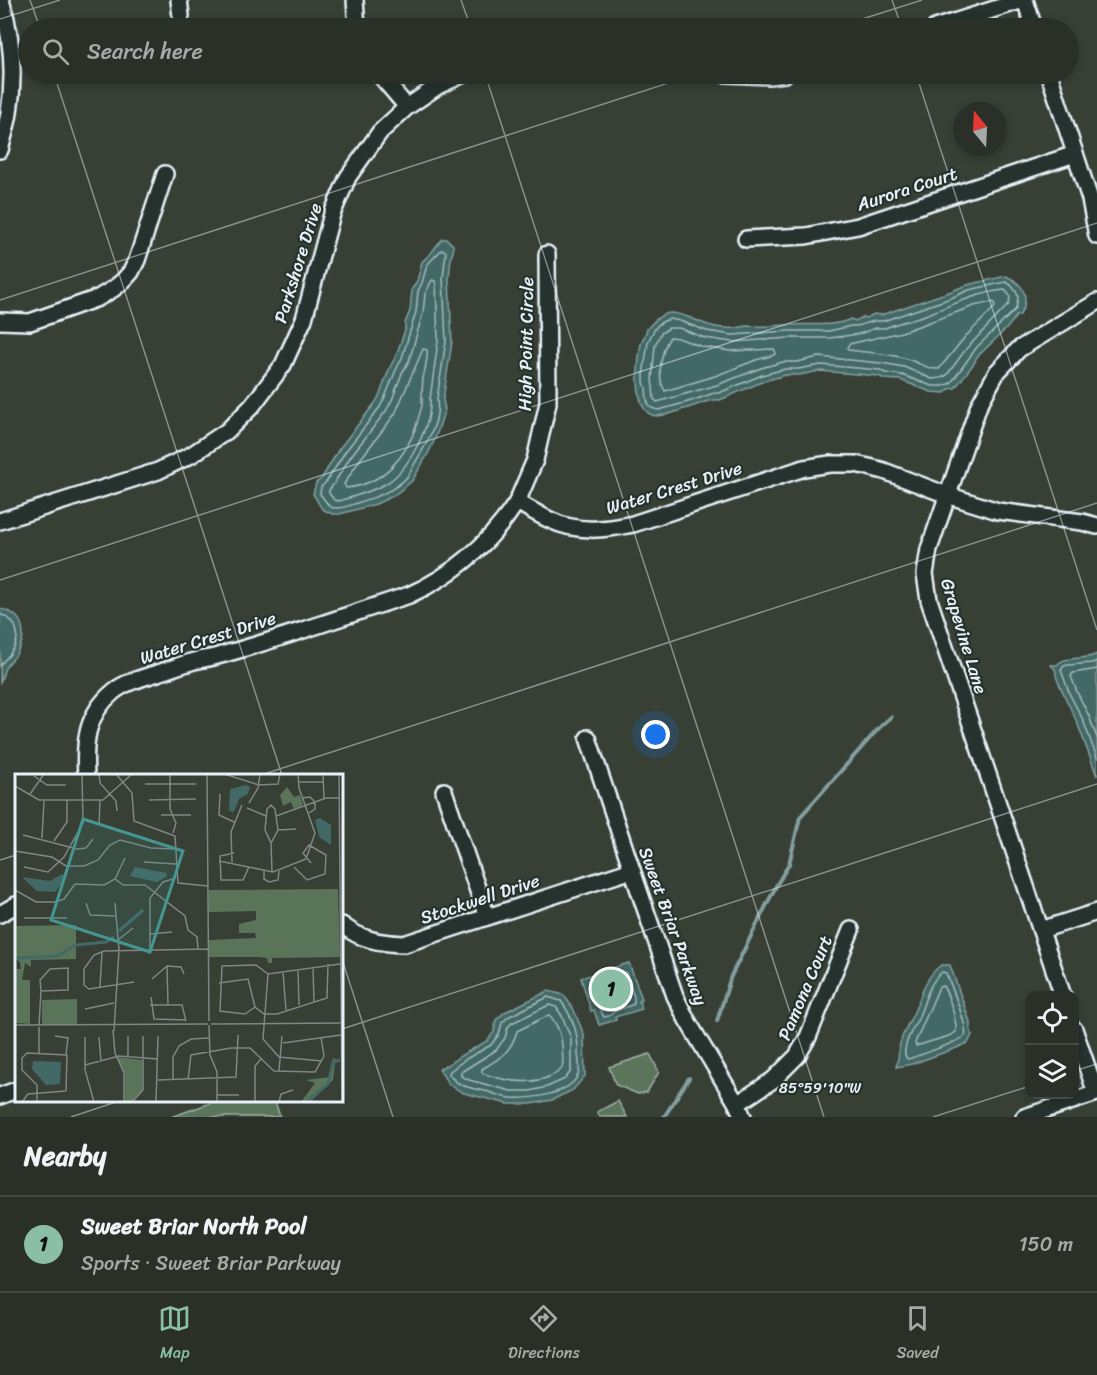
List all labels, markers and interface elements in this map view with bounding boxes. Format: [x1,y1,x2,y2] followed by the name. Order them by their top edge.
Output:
[18,18,1079,84] search box
[87,32,203,71] text: Search here
[39,35,72,68] icon: search
[953,102,1007,156] north arrow
[851,158,962,221] street label: Aurora Court
[265,199,331,327] street label: Parkshore Drive
[509,277,543,411] street label: High Point Circle
[602,452,746,524] street label: Water Crest Drive
[931,574,997,698] street label: Grapevine Lane
[136,602,280,674] street label: Water Crest Drive
[641,720,670,749] your location
[15,774,344,1102] inset map
[629,842,717,1010] street label: Sweet Briar Parkway
[416,865,544,933] street label: Stockwell Drive
[768,930,842,1046] street label: Pamona Court
[592,966,630,1012] pin: 1
[1025,991,1079,1099] map controls
[1025,991,1079,1045] button: locate
[1025,1045,1079,1099] button: layers
[779,1075,862,1101] text: 85°59'10"W
[24,1133,106,1179] text: Nearby
[81,1207,306,1246] text: Sweet Briar North Pool
[39,1227,48,1262] text: 1
[1019,1227,1073,1262] text: 150 m
[81,1246,341,1281] text: Sports · Sweet Briar Parkway
[158,1302,191,1367] tab: Map
[508,1302,580,1367] tab: Directions
[896,1302,939,1367] tab: Saved

